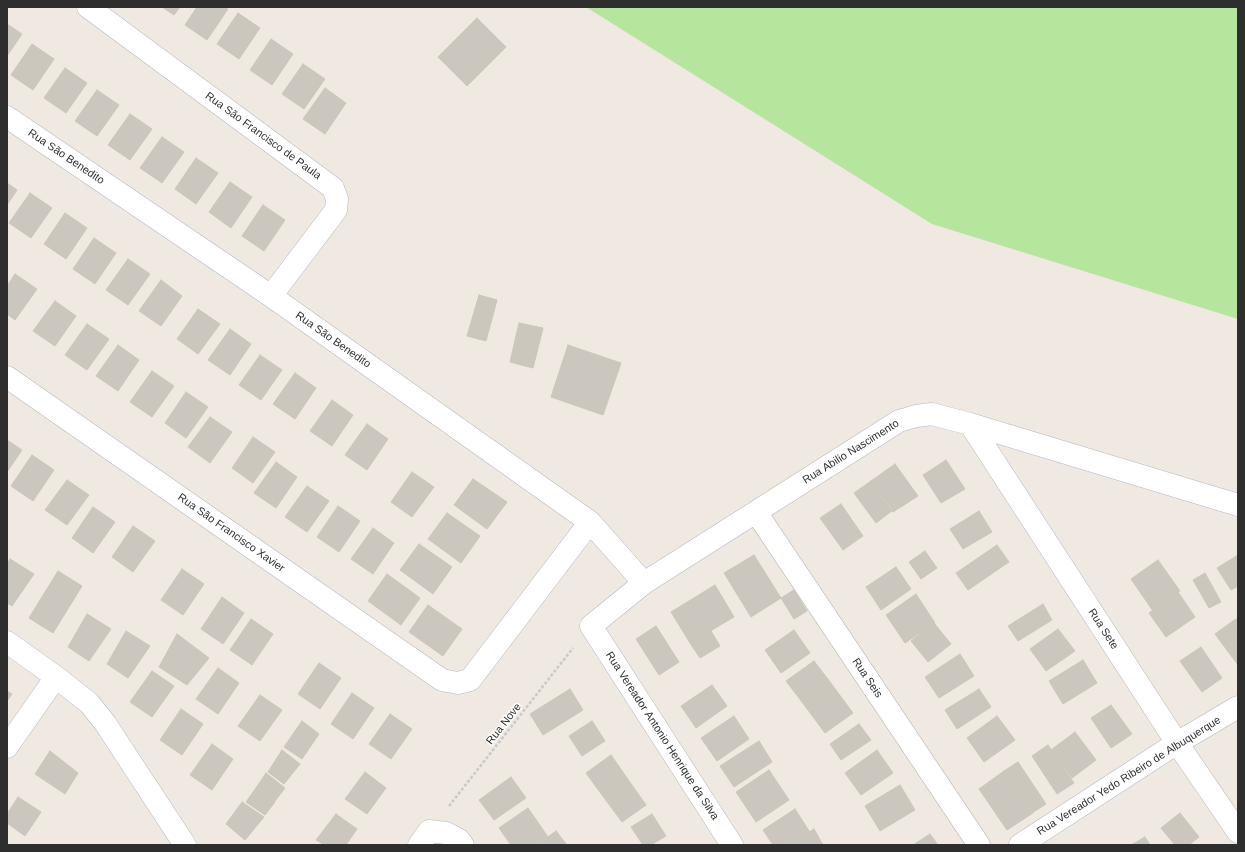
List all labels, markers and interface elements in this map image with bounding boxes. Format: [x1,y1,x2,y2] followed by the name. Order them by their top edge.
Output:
[202,90,324,182] street label: Rua São Francisco de Paula
[25,127,107,187] street label: Rua São Benedito
[293,309,373,371] street label: Rua São Benedito
[800,417,902,487] street label: Rua Abilio Nascimento
[175,491,287,575] street label: Rua São Francisco Xavier
[1085,606,1121,652] street label: Rua Sete
[603,649,721,823] street label: Rua Vereador Antonio Henrique da Silva
[849,656,885,700] street label: Rua Seis
[484,701,524,747] street label: Rua Nove
[1035,714,1223,838] street label: Rua Vereador Yedo Ribeiro de Albuquerque

